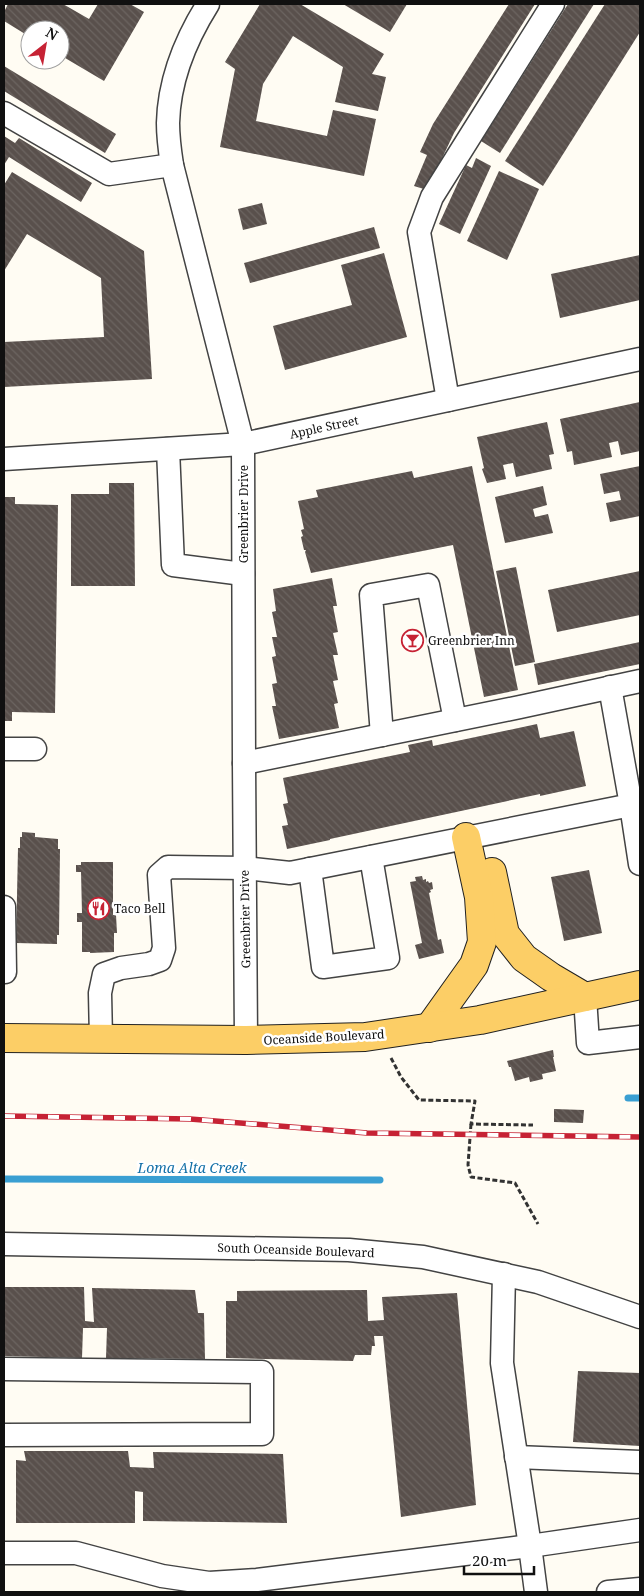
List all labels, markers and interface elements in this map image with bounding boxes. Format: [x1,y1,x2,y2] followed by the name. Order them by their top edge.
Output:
[20,20,70,70] north arrow
[42,22,62,44] text: N
[288,411,360,443] street label: Apple Street
[235,465,252,563] street label: Greenbrier Drive
[400,628,424,652] bar icon: Greenbrier Inn
[428,632,515,649] place label: Greenbrier Inn
[236,870,254,968] street label: Greenbrier Drive
[86,896,110,920] restaurant icon: Taco Bell
[114,900,166,917] place label: Taco Bell
[263,1025,386,1049] street label: Oceanside Boulevard
[137,1158,247,1177] water label: Loma Alta Creek
[217,1239,375,1261] street label: South Oceanside Boulevard
[464,1544,534,1576] scale bar
[472,1550,507,1570] text: 20 m

